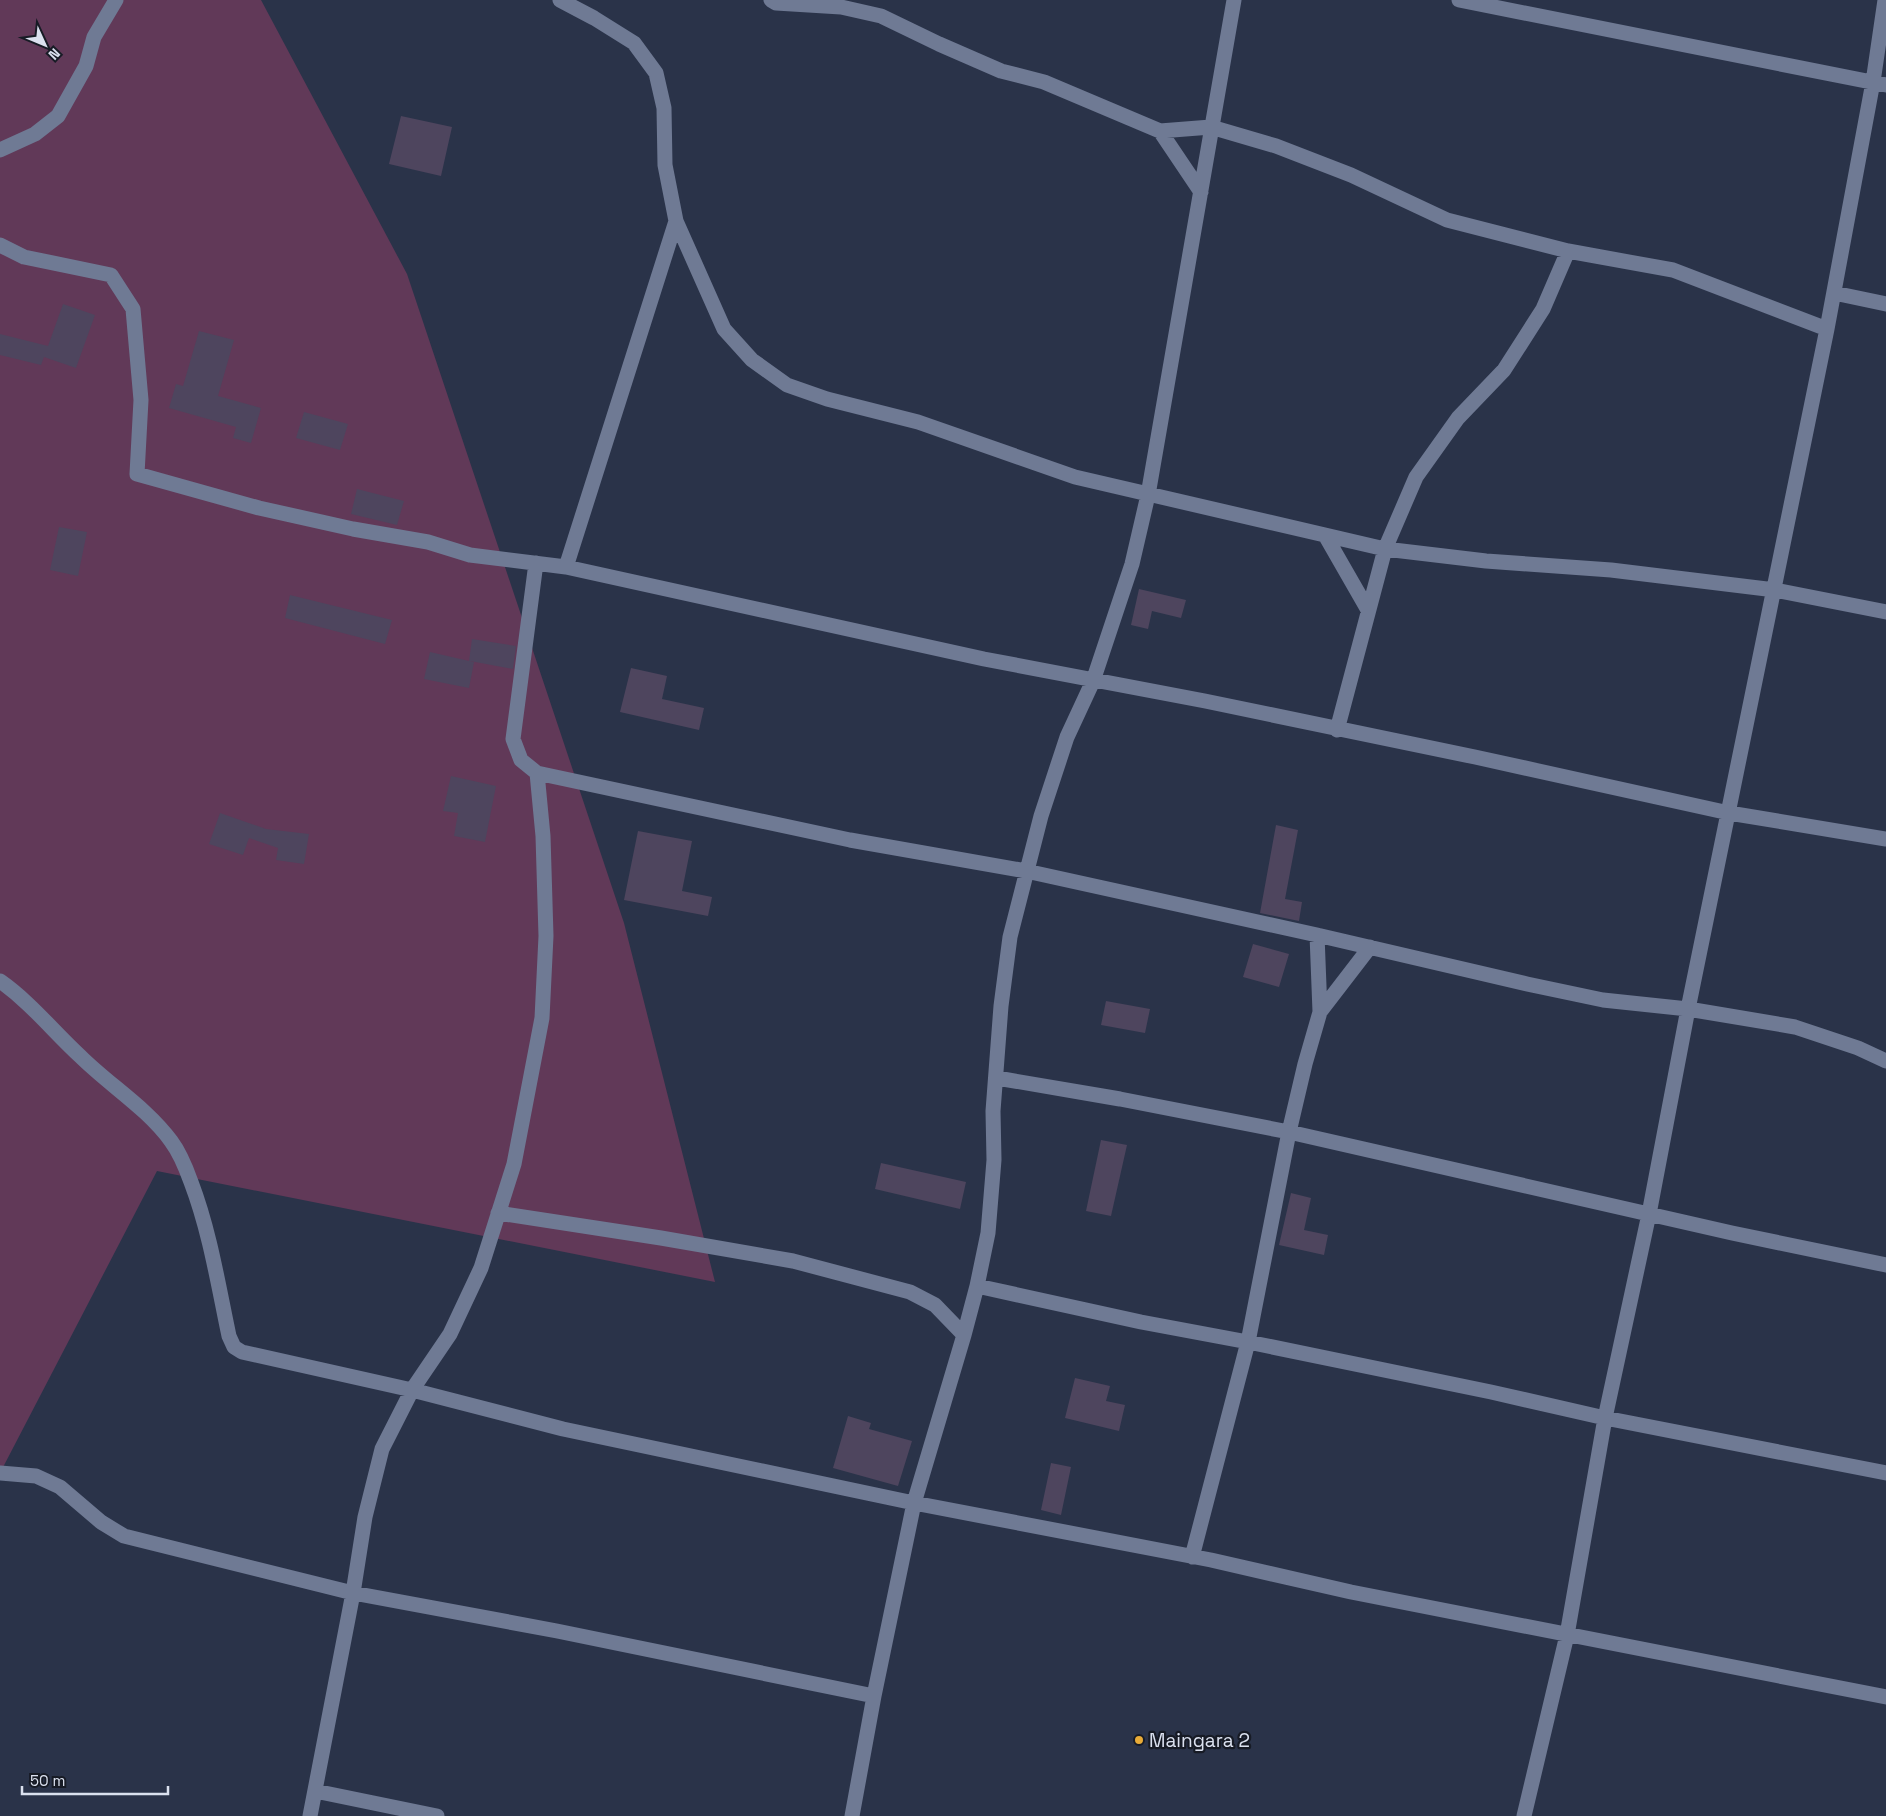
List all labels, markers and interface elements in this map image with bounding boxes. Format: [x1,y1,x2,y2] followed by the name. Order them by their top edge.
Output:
[20,20,70,70] north arrow
[45,44,64,64] text: N
[1149,1728,1250,1753] place label: Maingara 2
[1133,1734,1145,1746] marker: Maingara 2
[22,1764,169,1796] scale bar
[30,1771,65,1790] text: 50 m

